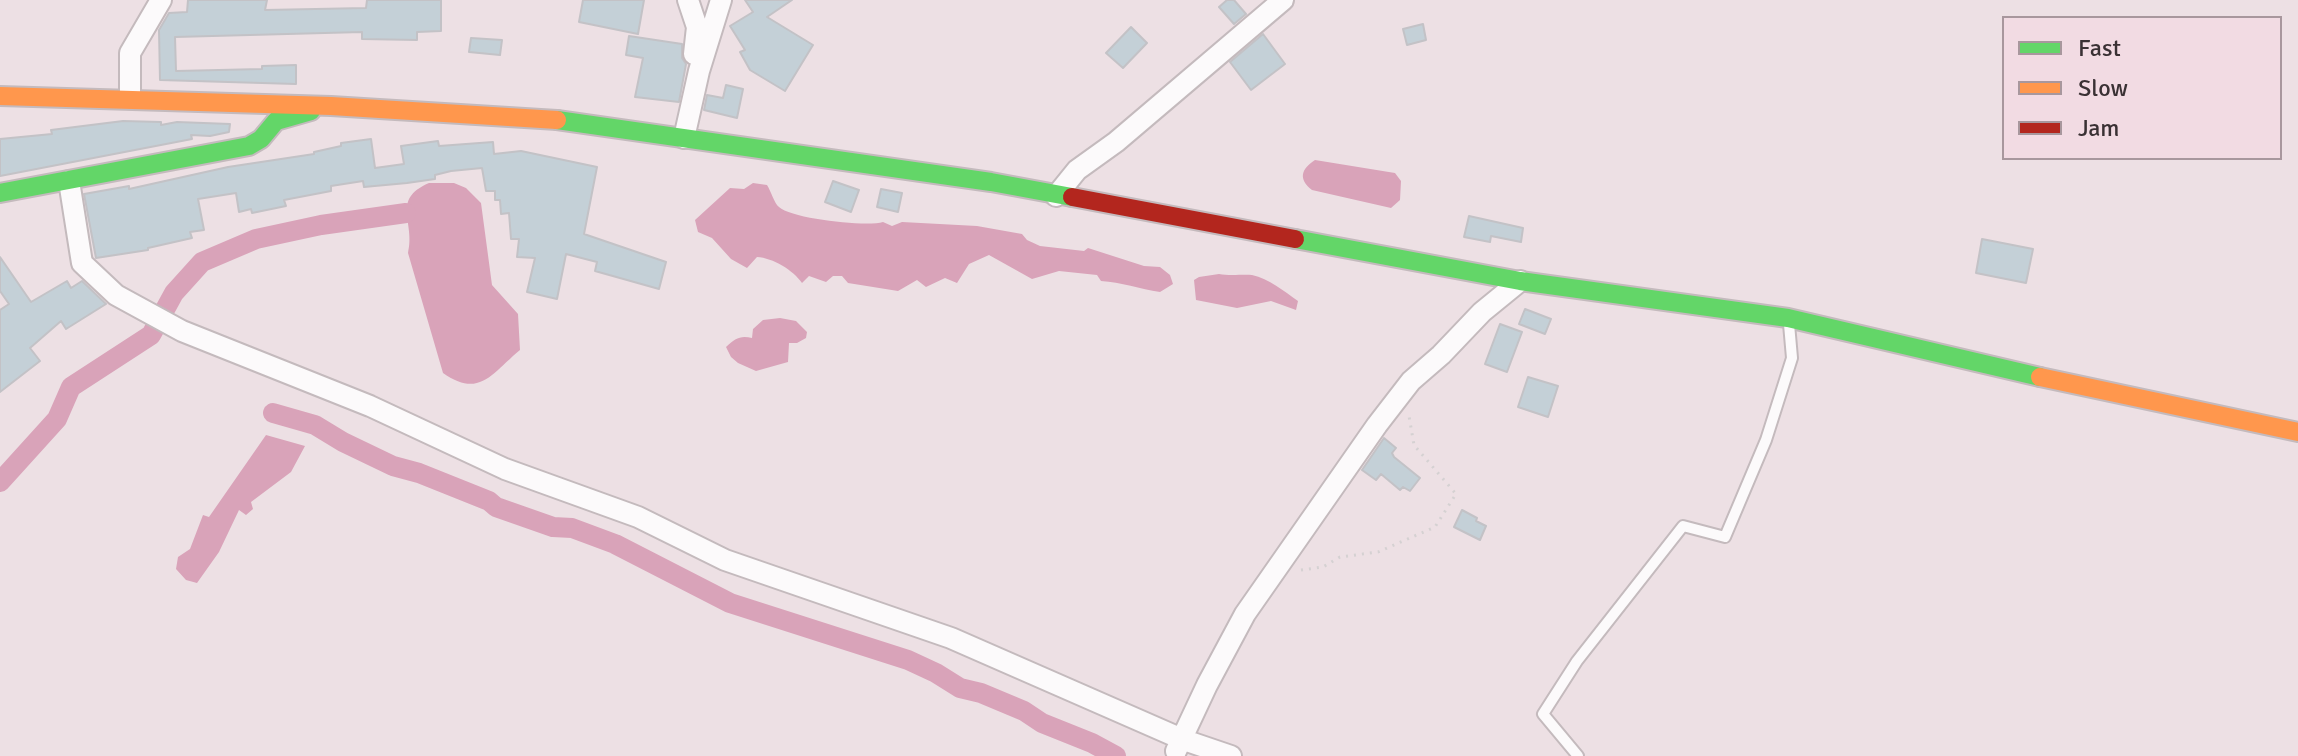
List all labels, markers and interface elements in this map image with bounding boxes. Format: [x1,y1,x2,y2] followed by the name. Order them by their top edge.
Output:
[2002,16,2282,160] legend
[2078,33,2121,63] text: Fast
[2078,73,2128,103] text: Slow
[2078,113,2119,143] text: Jam

